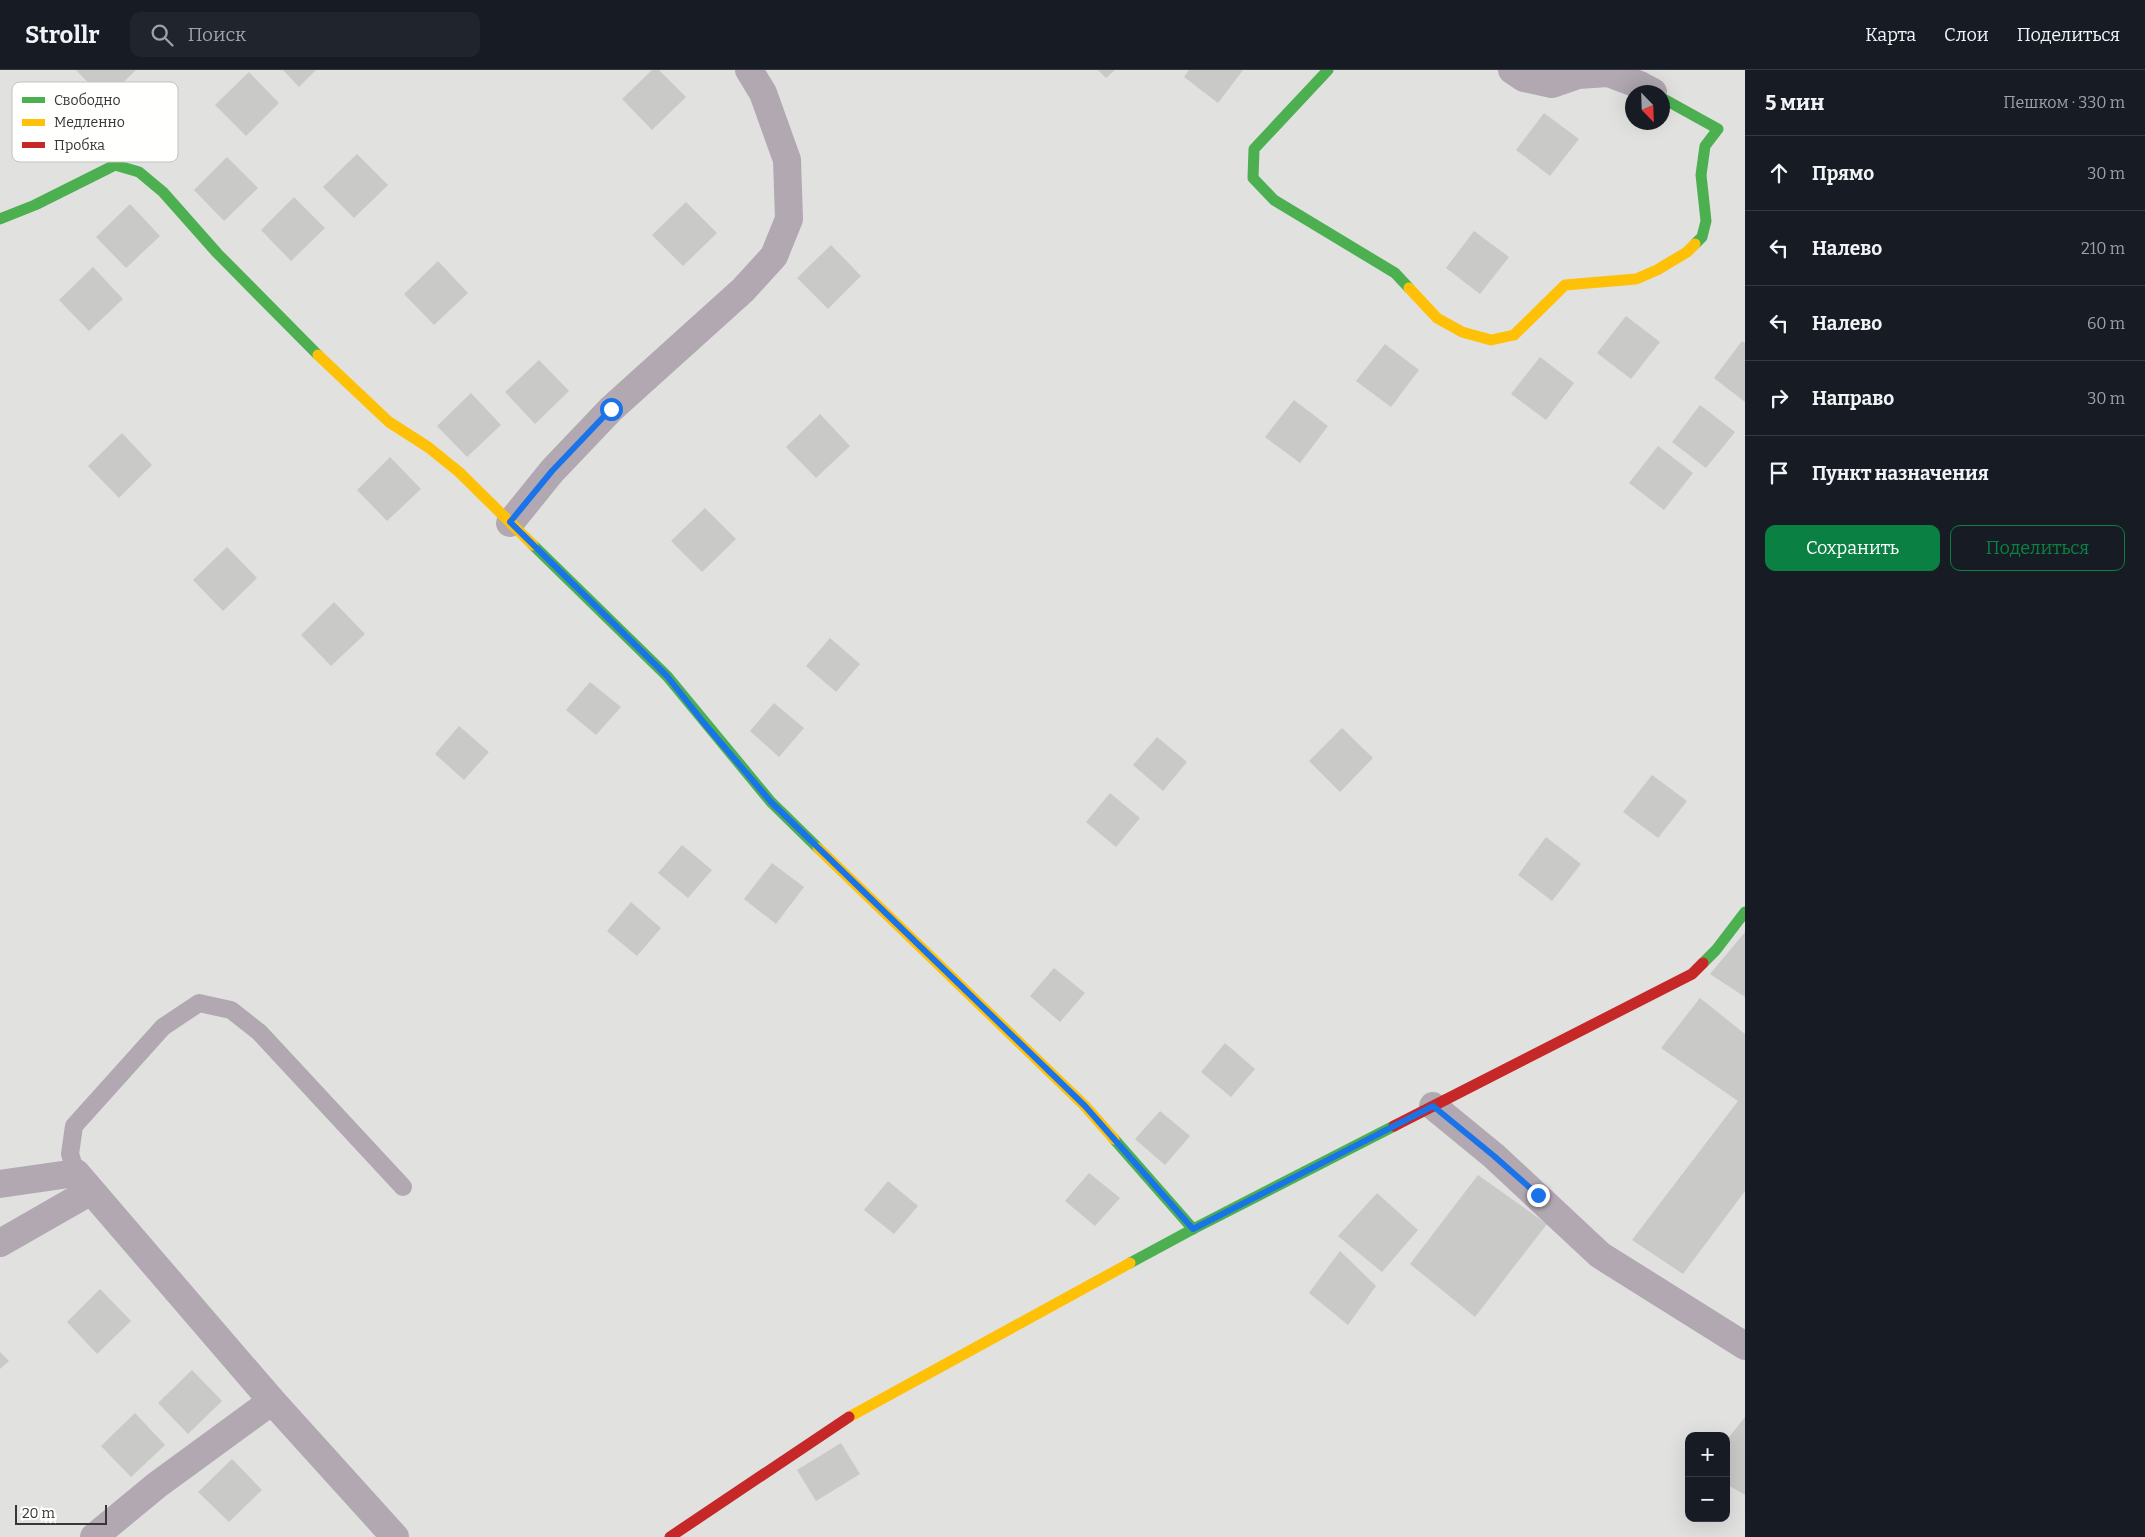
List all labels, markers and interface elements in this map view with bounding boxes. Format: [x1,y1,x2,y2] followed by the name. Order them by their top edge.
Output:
[130,12,480,57] search box
[25,21,100,49] text: Strollr
[148,21,176,49] icon: search
[188,23,246,46] text: Поиск
[1865,24,1916,46] text: Карта
[1944,24,1989,46] text: Слои
[2017,24,2120,46] text: Поделиться
[12,82,178,162] legend
[1625,85,1670,130] north arrow
[1765,90,1824,116] text: 5 мин
[54,92,120,109] text: Свободно
[2003,93,2125,112] text: Пешком · 330 m
[54,114,125,131] text: Медленно
[54,137,105,154] text: Пробка
[1765,159,1793,187] icon: ahead
[1812,162,1874,185] text: Прямо
[2087,164,2125,183] text: 30 m
[1765,234,1793,262] icon: left
[1812,237,1882,260] text: Налево
[2081,239,2125,258] text: 210 m
[1765,309,1793,337] icon: left
[1812,312,1882,335] text: Налево
[2087,314,2125,333] text: 60 m
[1765,384,1793,412] icon: right
[1812,387,1894,410] text: Направо
[2087,389,2125,408] text: 30 m
[600,398,623,421] route start
[1765,459,1793,487] icon: arrive
[1812,462,1989,485] text: Пункт назначения
[1765,525,1940,571] button: Сохранить
[1950,525,2125,571] button: Поделиться
[1527,1184,1550,1207] route end
[1685,1432,1730,1522] map controls
[1685,1432,1730,1477] button: +
[1685,1477,1730,1522] button: −
[15,1502,108,1525] scale bar
[22,1505,55,1522] text: 20 m

